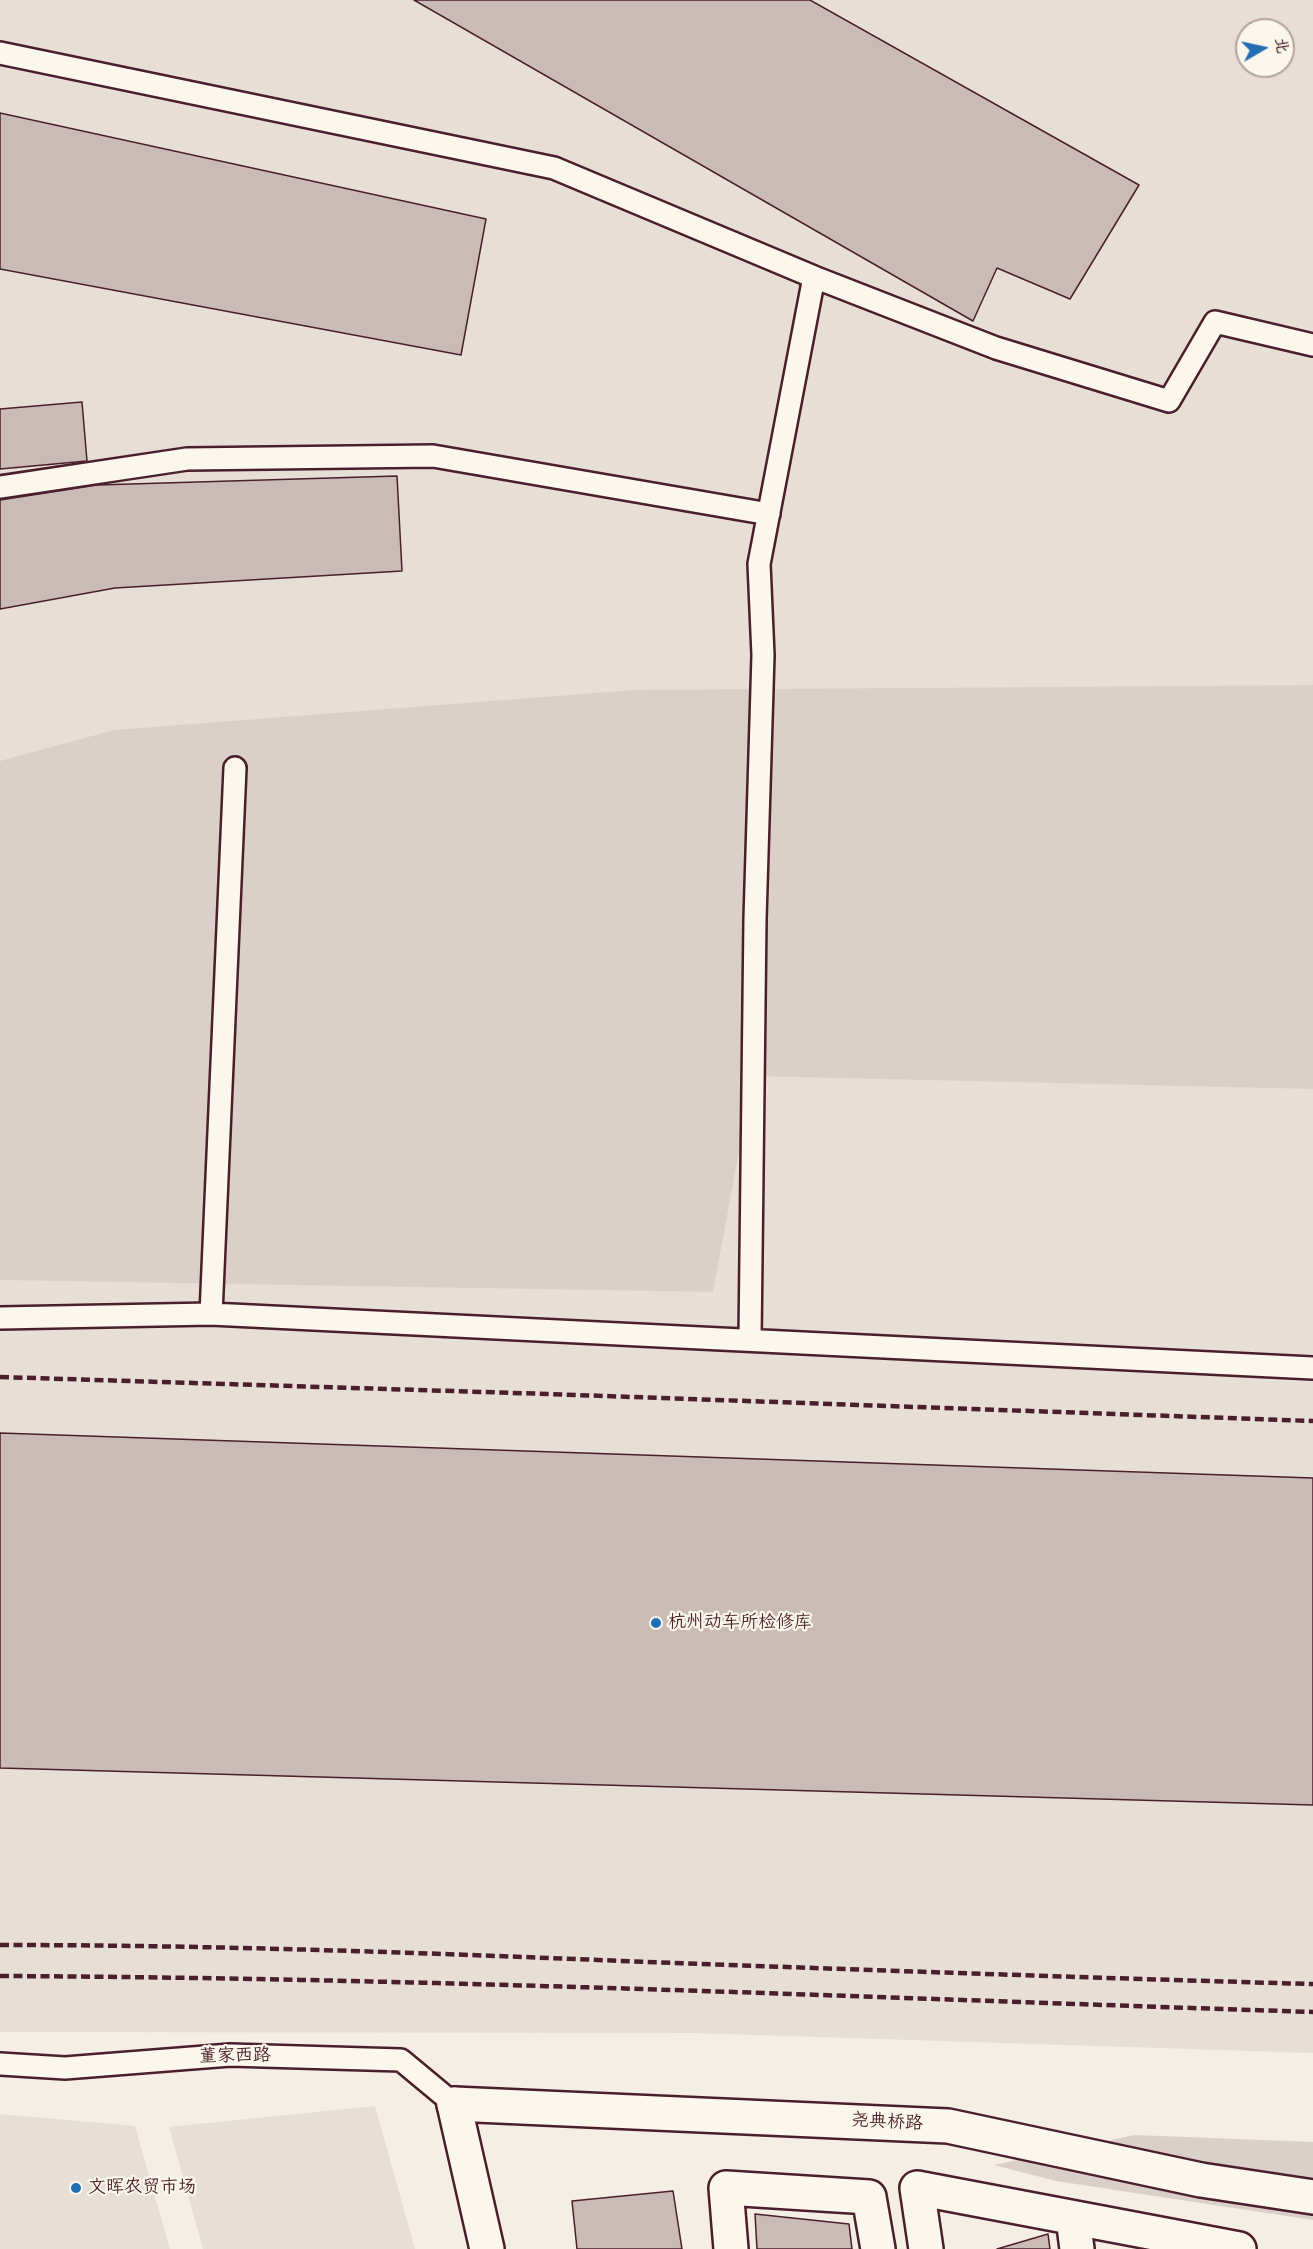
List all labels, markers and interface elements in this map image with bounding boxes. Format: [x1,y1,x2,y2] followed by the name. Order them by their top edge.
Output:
[1235,18,1295,78] north arrow
[1270,36,1293,55] text: 北
[668,1612,812,1634] place label: 杭州动车所检修库
[649,1616,663,1630] marker: 杭州动车所检修库
[199,2046,271,2068] street label: 董家西路
[850,2110,924,2136] street label: 尧典桥路
[88,2177,196,2199] place label: 文晖农贸市场
[69,2181,83,2195] marker: 文晖农贸市场

